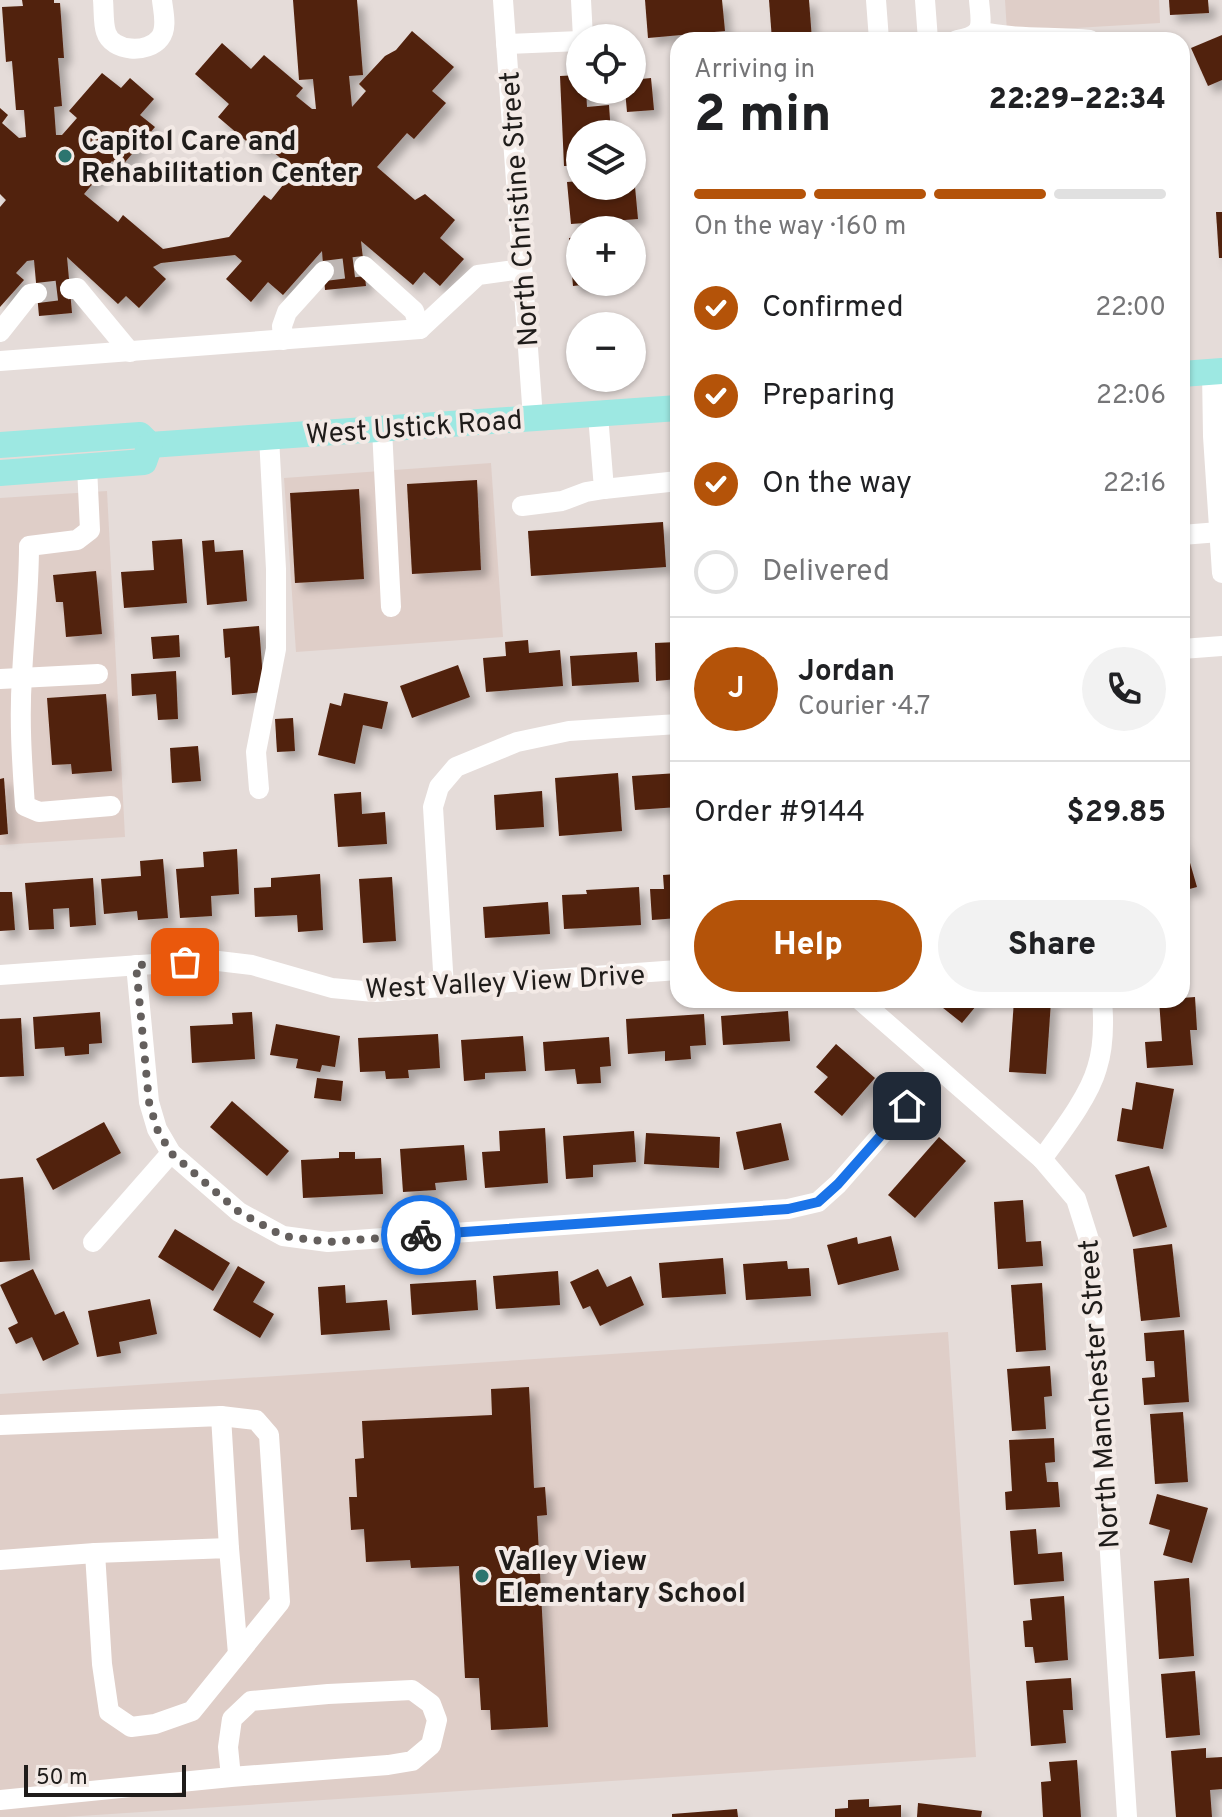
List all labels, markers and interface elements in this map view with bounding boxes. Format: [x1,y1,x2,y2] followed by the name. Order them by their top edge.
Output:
[566,24,646,392] map controls
[566,24,646,104] button: locate
[694,54,815,87] text: Arriving in
[493,70,549,348] street label: North Christine Street
[988,82,1166,119] text: 22:29–22:34
[694,84,832,150] text: 2 min
[566,120,646,200] button: layers
[81,125,359,193] place label: Capitol Care and Rehabilitation Center
[56,147,74,165] marker: Capitol Care and Rehabilitation Center
[694,211,906,244] text: On the way · 160 m
[566,216,646,296] button: +
[694,286,738,330] icon: check
[762,290,904,327] text: Confirmed
[1095,292,1166,325] text: 22:00
[566,312,646,392] button: −
[694,374,738,418] icon: check
[762,378,895,415] text: Preparing
[1096,380,1166,413] text: 22:06
[305,403,524,455] street label: West Ustick Road
[694,462,738,506] icon: check
[762,466,912,503] text: On the way
[1103,468,1166,501] text: 22:16
[762,554,890,591] text: Delivered
[1082,647,1166,731] button: phone
[798,654,895,691] text: Jordan
[728,671,744,708] text: J
[798,691,930,724] text: Courier · 4.7
[694,795,865,832] text: Order #9144
[1067,795,1166,832] text: $29.85
[694,900,922,992] button: Help
[938,900,1166,992] button: Share
[151,928,219,996] pin
[163,940,207,984] icon: bag
[364,959,646,1009] street label: West Valley View Drive
[873,1072,941,1140] pin
[885,1084,929,1128] icon: home
[381,1195,461,1275] courier
[399,1213,443,1257] icon: bike
[1072,1238,1130,1550] street label: North Manchester Street
[498,1545,746,1613] place label: Valley View Elementary School
[473,1567,491,1585] marker: Valley View Elementary School
[24,1761,186,1797] scale bar
[36,1765,88,1792] text: 50 m

